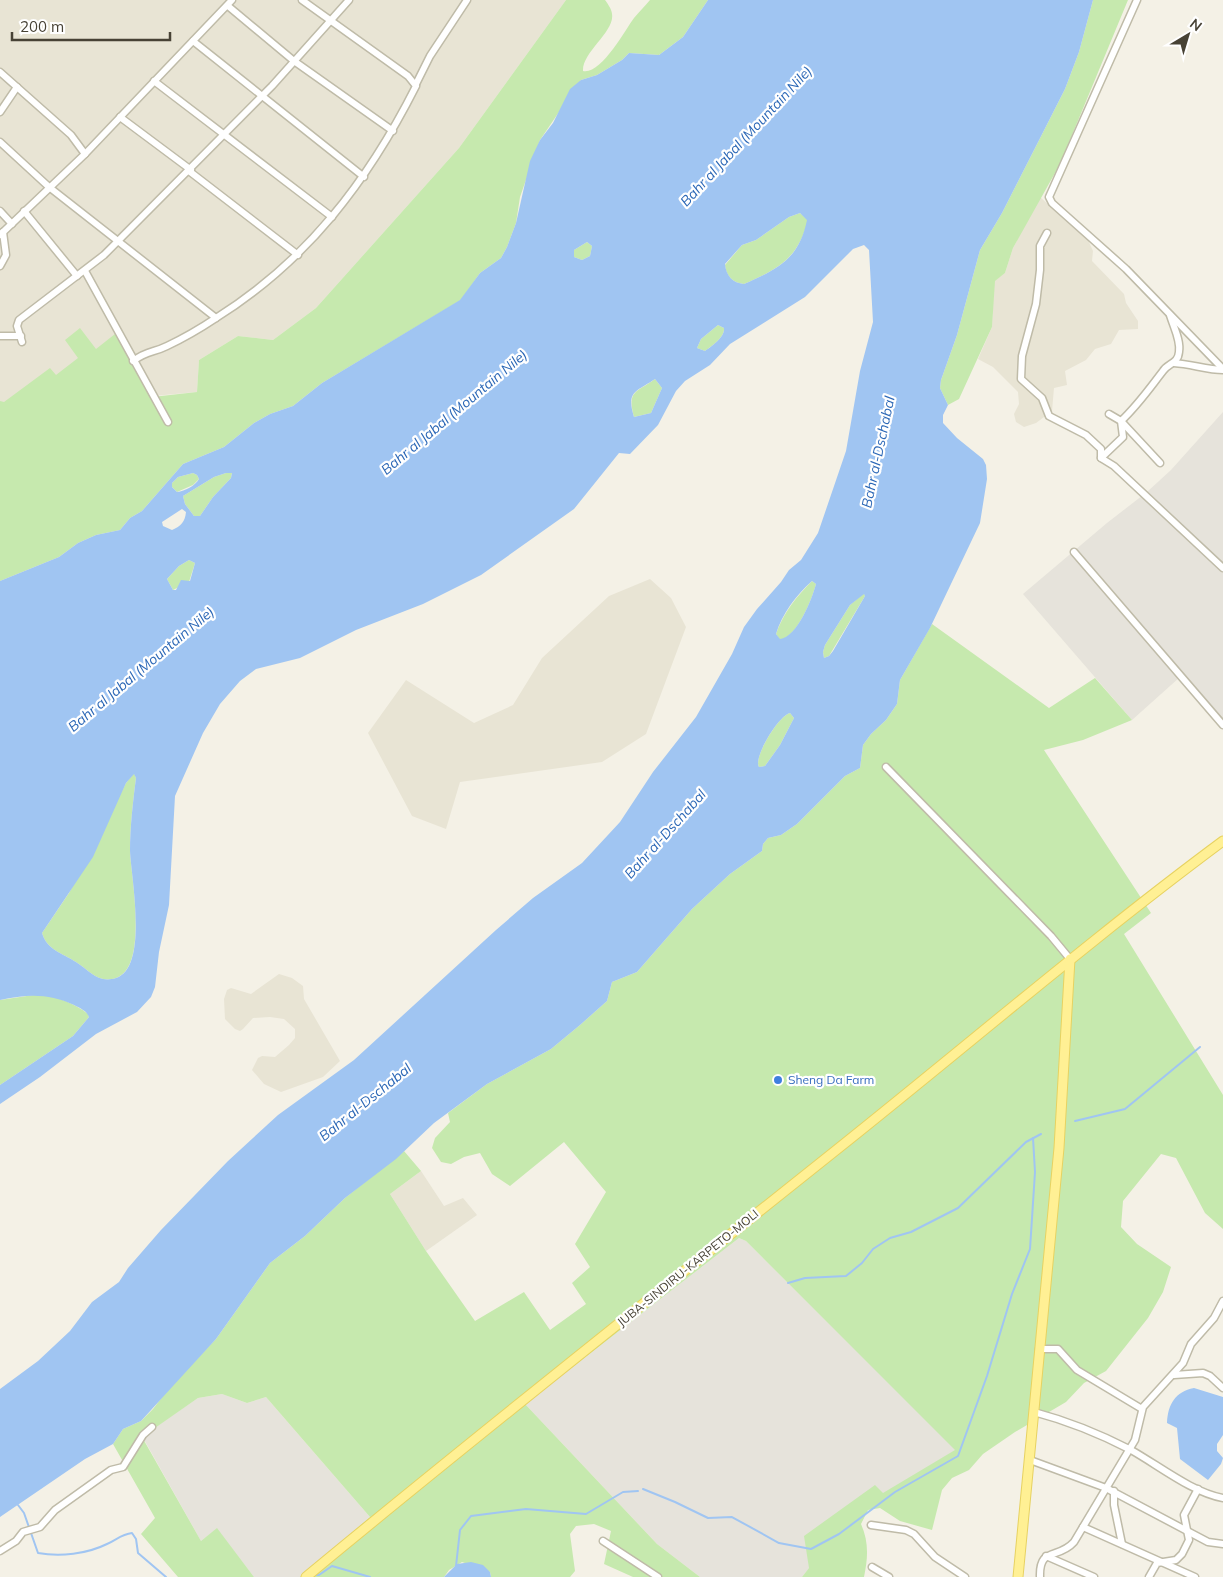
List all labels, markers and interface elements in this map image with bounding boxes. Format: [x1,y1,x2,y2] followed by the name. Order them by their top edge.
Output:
[12,10,170,42] scale bar
[1163,10,1213,60] north arrow
[1186,14,1206,35] text: N
[20,17,64,36] text: 200 m
[676,62,816,210] water label: Bahr al Jabal (Mountain Nile)
[377,346,531,478] water label: Bahr al Jabal (Mountain Nile)
[857,394,899,509] water label: Bahr al-Dschabal
[64,603,218,735] water label: Bahr al Jabal (Mountain Nile)
[620,785,710,882] water label: Bahr al-Dschabal
[315,1059,415,1145] water label: Bahr al-Dschabal
[788,1072,874,1087] place label: Sheng Da Farm
[772,1074,784,1086] marker: Sheng Da Farm
[614,1206,761,1329] street label: JUBA-SINDIRU-KARPETO-MOLI

